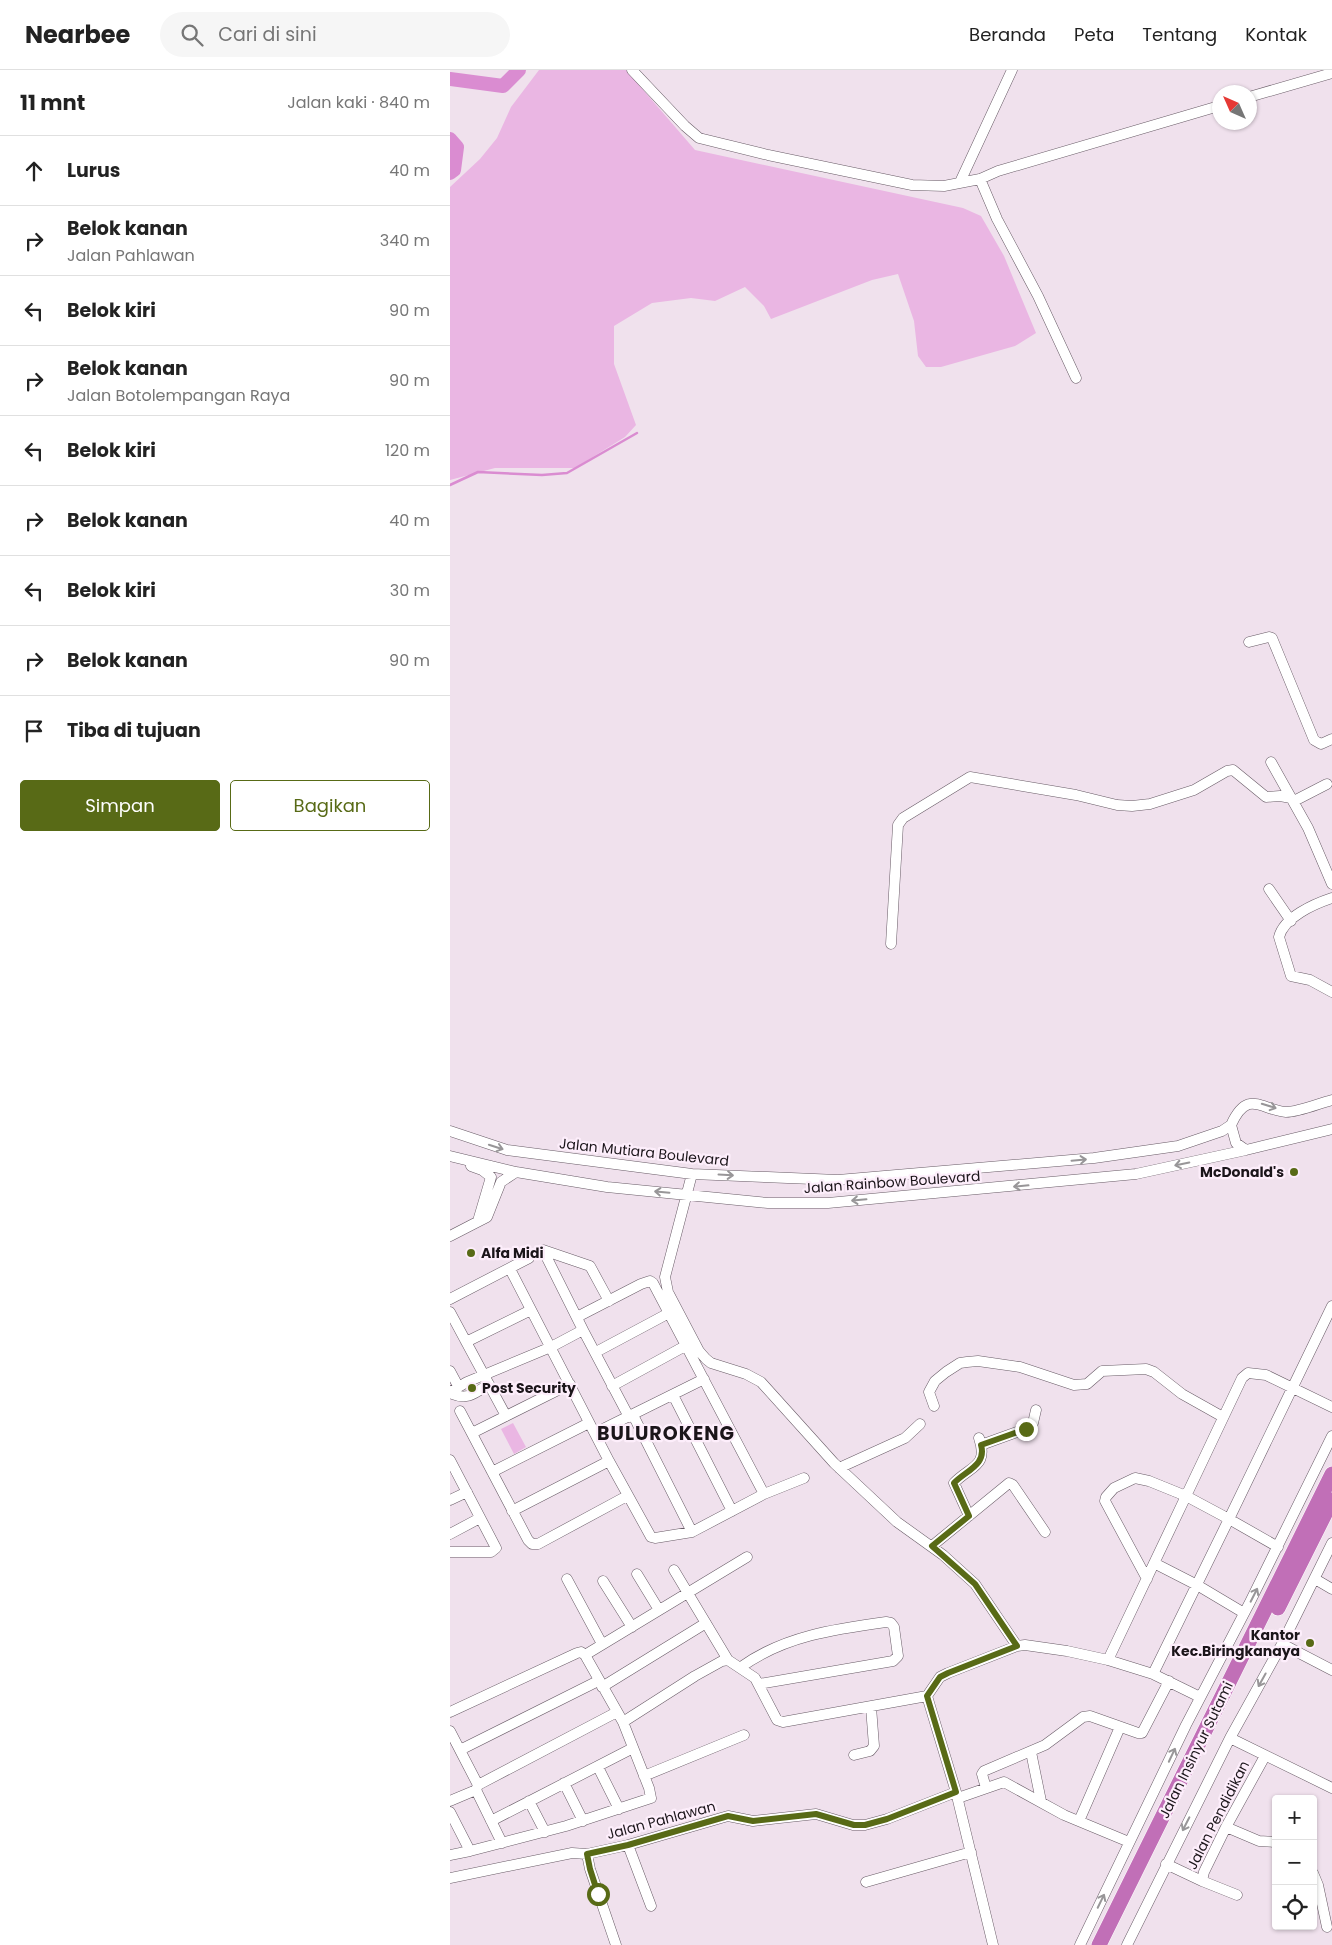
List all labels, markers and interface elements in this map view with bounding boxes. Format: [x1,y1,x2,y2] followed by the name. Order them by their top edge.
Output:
[160,12,510,57] search box
[25,18,130,51] text: Nearbee
[178,21,206,49] icon: search
[218,21,317,48] text: Cari di sini
[969,22,1046,47] text: Beranda
[1074,22,1114,47] text: Peta
[1142,22,1217,47] text: Tentang
[1245,22,1307,47] text: Kontak
[1212,85,1257,130] north arrow
[20,88,85,117] text: 11 mnt
[287,91,430,114] text: Jalan kaki · 840 m
[20,157,48,185] icon: ahead
[67,157,120,184] text: Lurus
[389,159,430,182] text: 40 m
[67,215,188,242] text: Belok kanan
[20,227,48,255] icon: right
[380,229,430,252] text: 340 m
[67,244,195,267] text: Jalan Pahlawan
[20,297,48,325] icon: left
[67,297,156,324] text: Belok kiri
[389,299,430,322] text: 90 m
[67,355,188,382] text: Belok kanan
[20,367,48,395] icon: right
[389,369,430,392] text: 90 m
[67,384,290,407] text: Jalan Botolempangan Raya
[20,437,48,465] icon: left
[67,437,156,464] text: Belok kiri
[385,439,430,462] text: 120 m
[20,507,48,535] icon: right
[67,507,188,534] text: Belok kanan
[389,509,430,532] text: 40 m
[20,577,48,605] icon: left
[67,577,156,604] text: Belok kiri
[390,579,430,602] text: 30 m
[20,647,48,675] icon: right
[67,647,188,674] text: Belok kanan
[389,649,430,672] text: 90 m
[20,717,48,745] icon: arrive
[67,717,201,744] text: Tiba di tujuan
[20,780,220,831] button: Simpan
[230,780,430,831] button: Bagikan
[1261,1102,1277,1112] one-way arrow
[558,1133,730,1171] street label: Jalan Mutiara Boulevard
[488,1143,503,1152] one-way arrow
[1071,1155,1087,1165] one-way arrow
[1174,1160,1190,1169] one-way arrow
[1200,1162,1284,1182] place label: McDonald's
[803,1166,981,1198] street label: Jalan Rainbow Boulevard
[1288,1166,1300,1178] marker: McDonald's
[718,1171,734,1180] one-way arrow
[1013,1181,1029,1191] one-way arrow
[654,1187,670,1197] one-way arrow
[851,1196,867,1205] one-way arrow
[481,1243,544,1263] place label: Alfa Midi
[465,1247,477,1259] marker: Alfa Midi
[482,1378,576,1398] place label: Post Security
[466,1382,478,1394] marker: Post Security
[1015,1418,1038,1441] route end
[597,1420,735,1447] district label: BULUROKENG
[1250,1588,1259,1603] one-way arrow
[1171,1625,1300,1661] place label: Kantor Kec.Biringkanaya
[1304,1637,1316,1649] marker: Kantor Kec.Biringkanaya
[1257,1672,1266,1687] one-way arrow
[1154,1678,1238,1822] street label: Jalan Insinyur Sutami
[1168,1748,1178,1763] one-way arrow
[1182,1757,1254,1873] street label: Jalan Pendidikan
[1272,1795,1317,1930] map controls
[1272,1795,1317,1840] button: +
[604,1796,718,1844] street label: Jalan Pahlawan
[1181,1816,1190,1831] one-way arrow
[1272,1840,1317,1885] button: −
[587,1883,610,1906] route start
[1272,1885,1317,1930] button: locate
[1097,1894,1106,1909] one-way arrow

